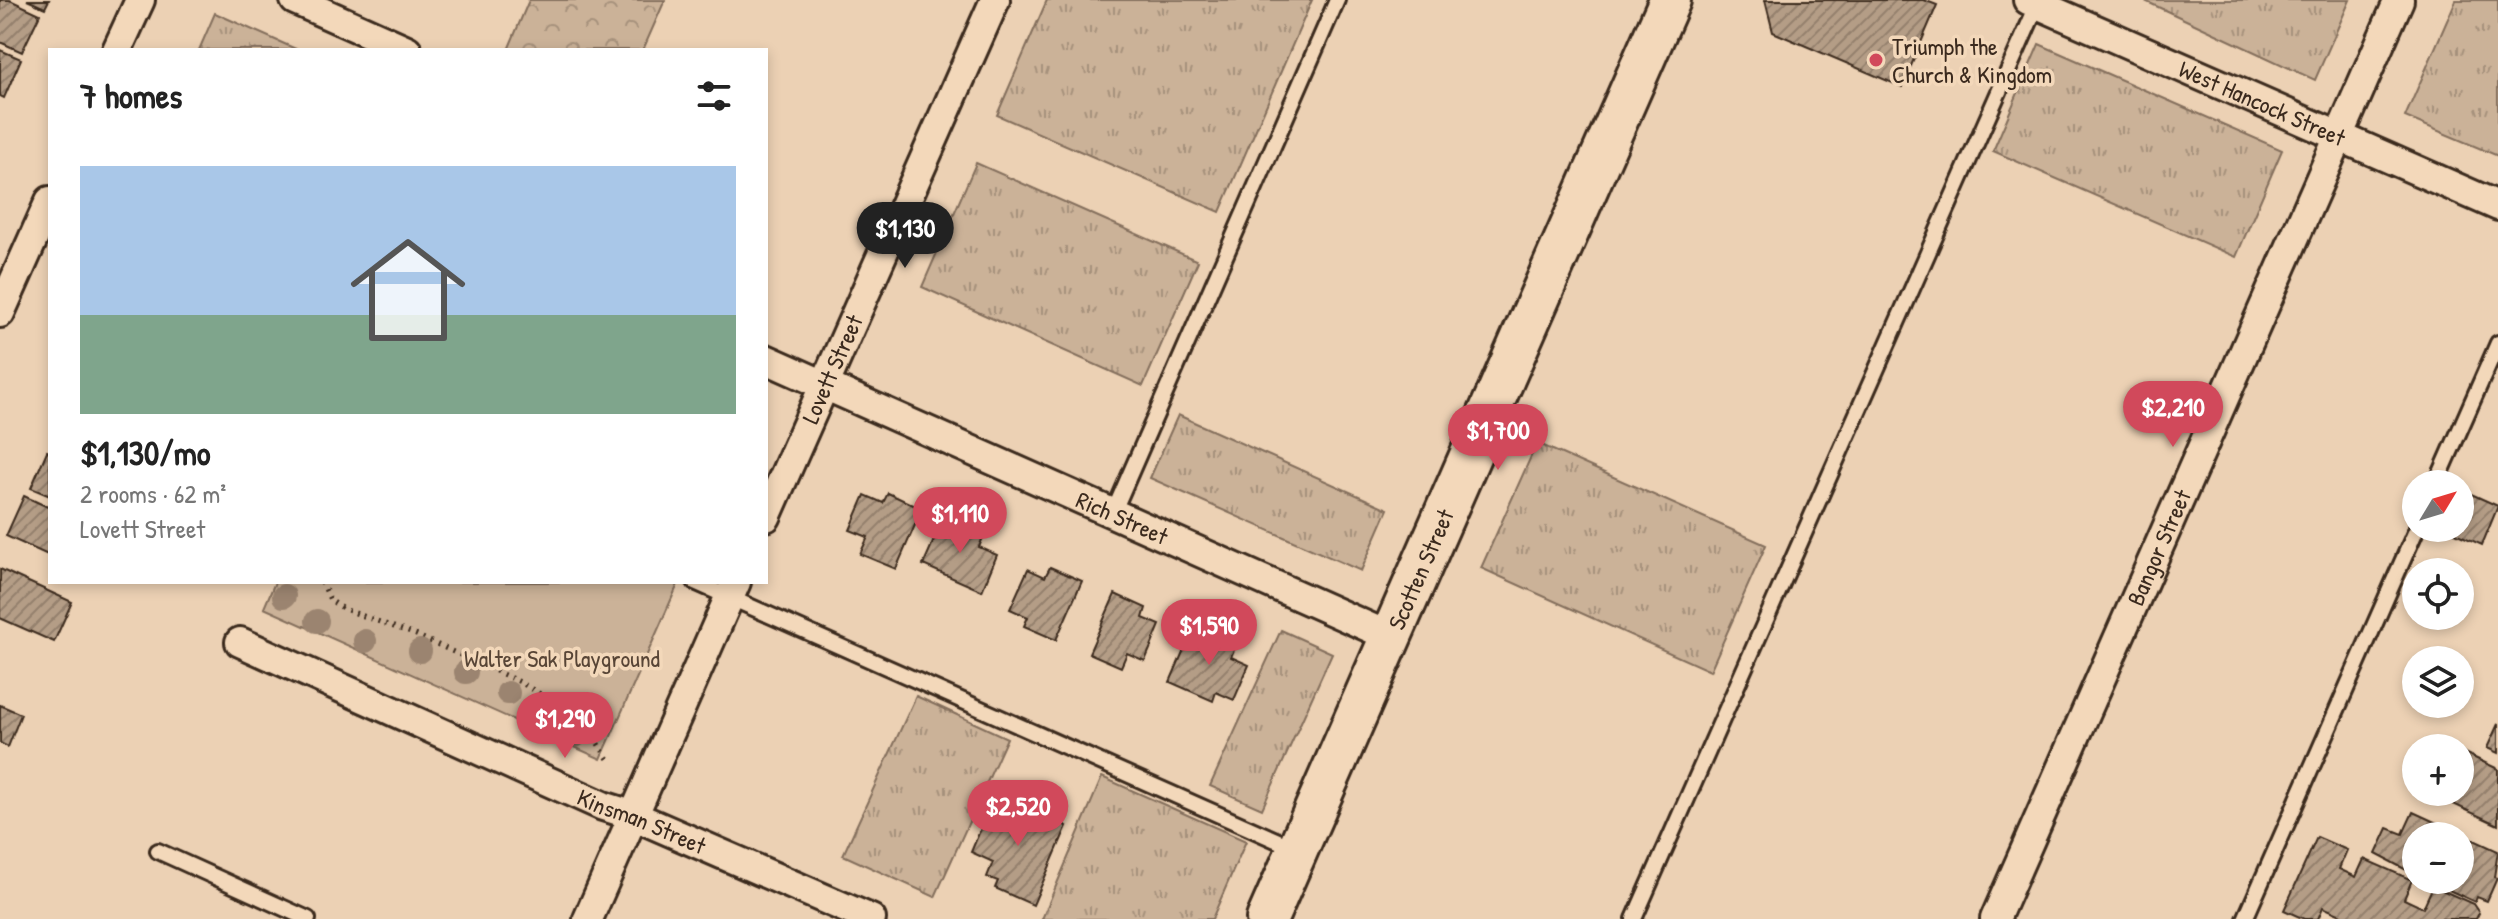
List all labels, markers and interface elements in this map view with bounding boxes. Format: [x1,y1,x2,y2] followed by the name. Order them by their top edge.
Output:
[1892,30,2052,90] place label: Triumph the Church & Kingdom
[1867,51,1885,69] marker: Triumph the Church & Kingdom
[2174,52,2351,154] street label: West Hancock Street
[80,73,182,119] text: 7 homes
[692,74,736,118] icon: filters
[840,202,970,270] pin: $1,130
[875,210,935,245] text: $1,130
[336,218,480,362] icon: home
[794,309,870,428] street label: Lovett Street
[2108,381,2238,449] pin: $2,210
[2141,389,2205,424] text: $2,210
[1433,404,1563,472] pin: $1,700
[1466,412,1530,447] text: $1,700
[80,430,210,476] text: $1,130/mo
[2402,470,2474,542] north arrow
[2402,470,2474,894] map controls
[80,476,226,511] text: 2 rooms · 62 m²
[1071,483,1174,552] street label: Rich Street
[2119,484,2198,610] street label: Bangor Street
[895,487,1025,555] pin: $1,110
[931,495,989,530] text: $1,110
[1380,503,1461,634] street label: Scotten Street
[80,511,205,546] text: Lovett Street
[2402,558,2474,630] button: locate
[1144,599,1274,667] pin: $1,590
[1179,607,1239,642] text: $1,590
[464,642,660,674] park label: Walter Sak Playground
[2402,646,2474,718] button: layers
[500,692,630,760] pin: $1,290
[534,700,596,735] text: $1,290
[2402,734,2474,806] button: +
[953,780,1083,848] pin: $2,520
[572,781,712,862] street label: Kinsman Street
[985,788,1051,823] text: $2,520
[2402,822,2474,894] button: −

